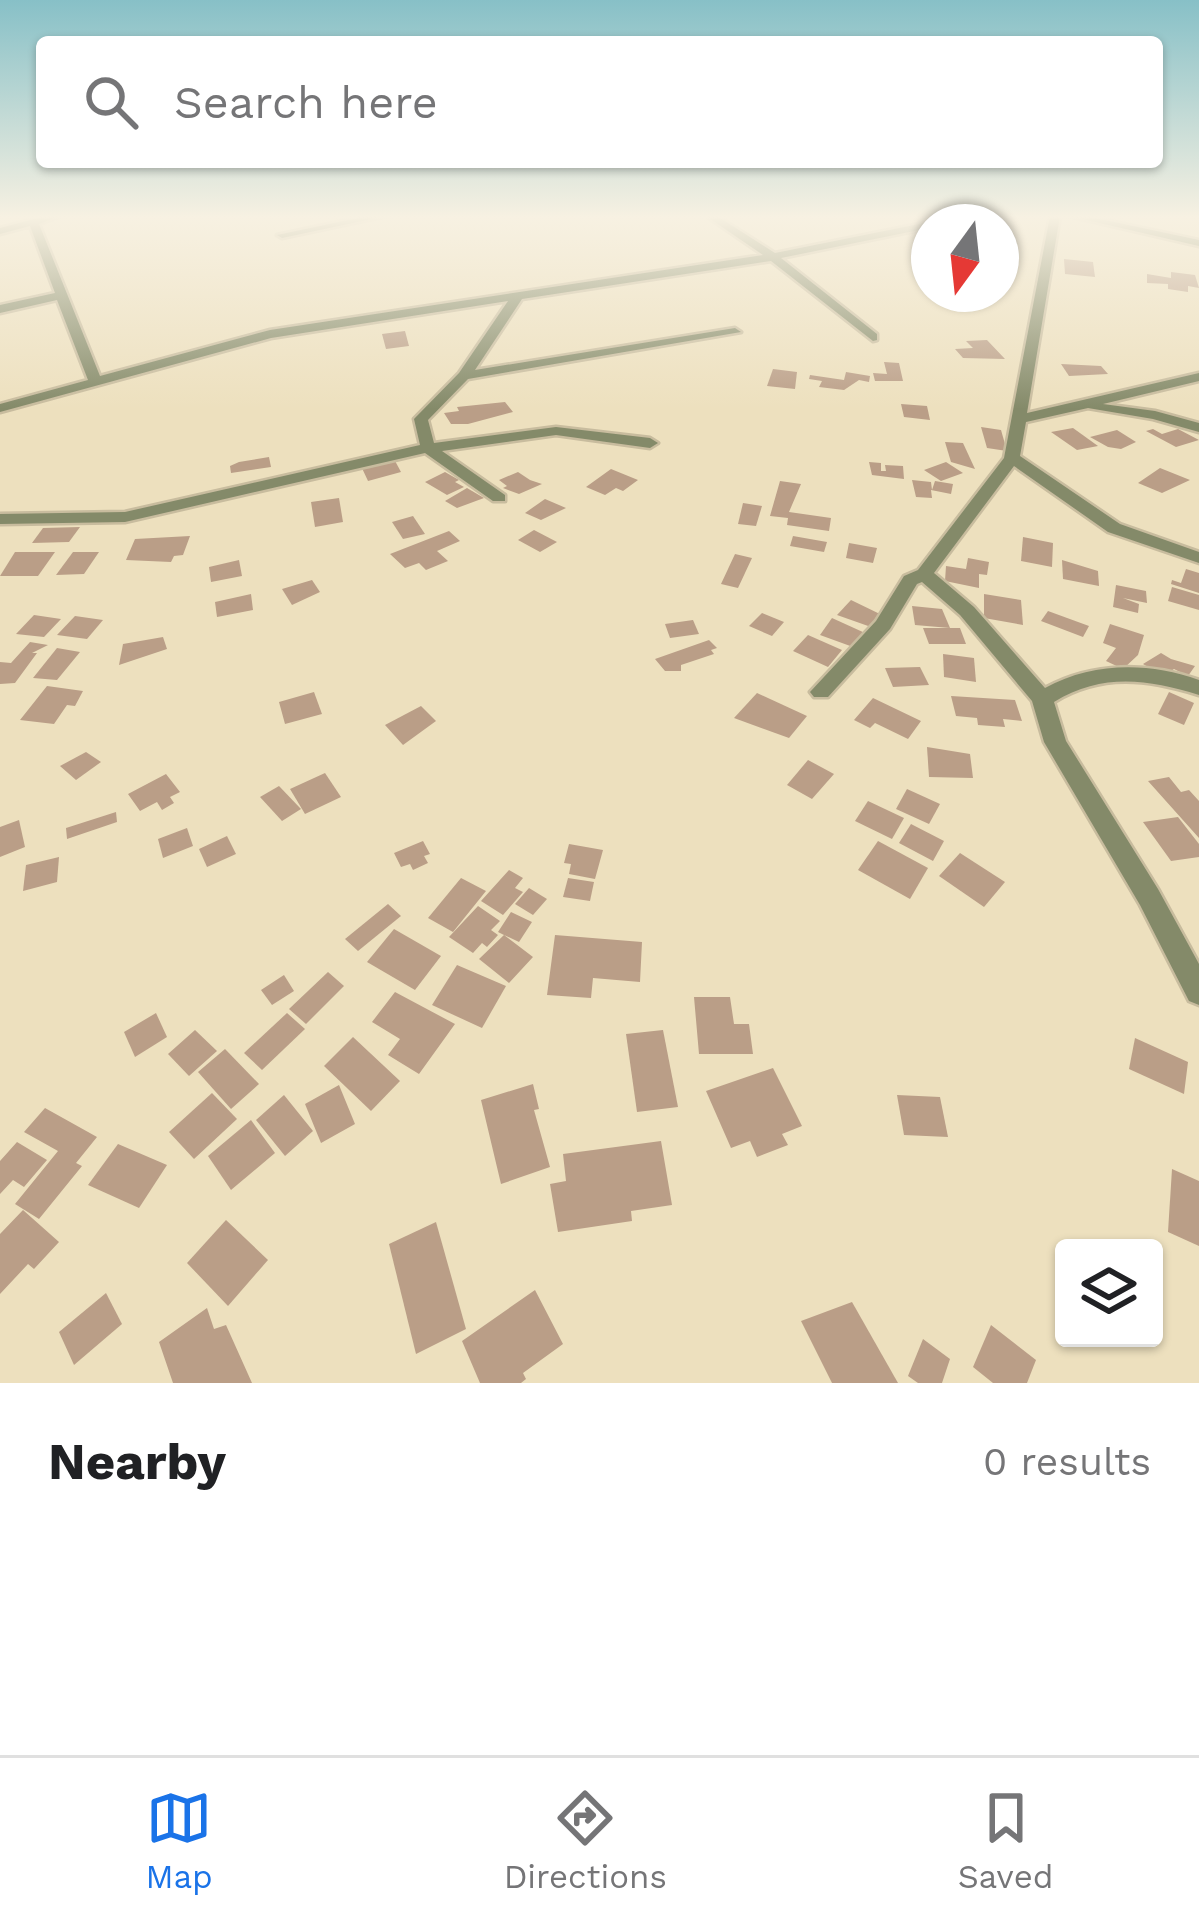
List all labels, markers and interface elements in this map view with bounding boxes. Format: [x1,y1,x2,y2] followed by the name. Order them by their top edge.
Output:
[36,36,1163,168] search box
[78,69,144,135] icon: search
[174,76,438,129] text: Search here
[911,204,1019,312] north arrow
[1055,1239,1163,1347] map controls
[1055,1239,1163,1347] button: layers
[48,1432,226,1491] text: Nearby
[983,1439,1151,1484] text: 0 results
[145,1785,213,1896] tab: Map
[504,1785,667,1896] tab: Directions
[958,1785,1054,1896] tab: Saved

